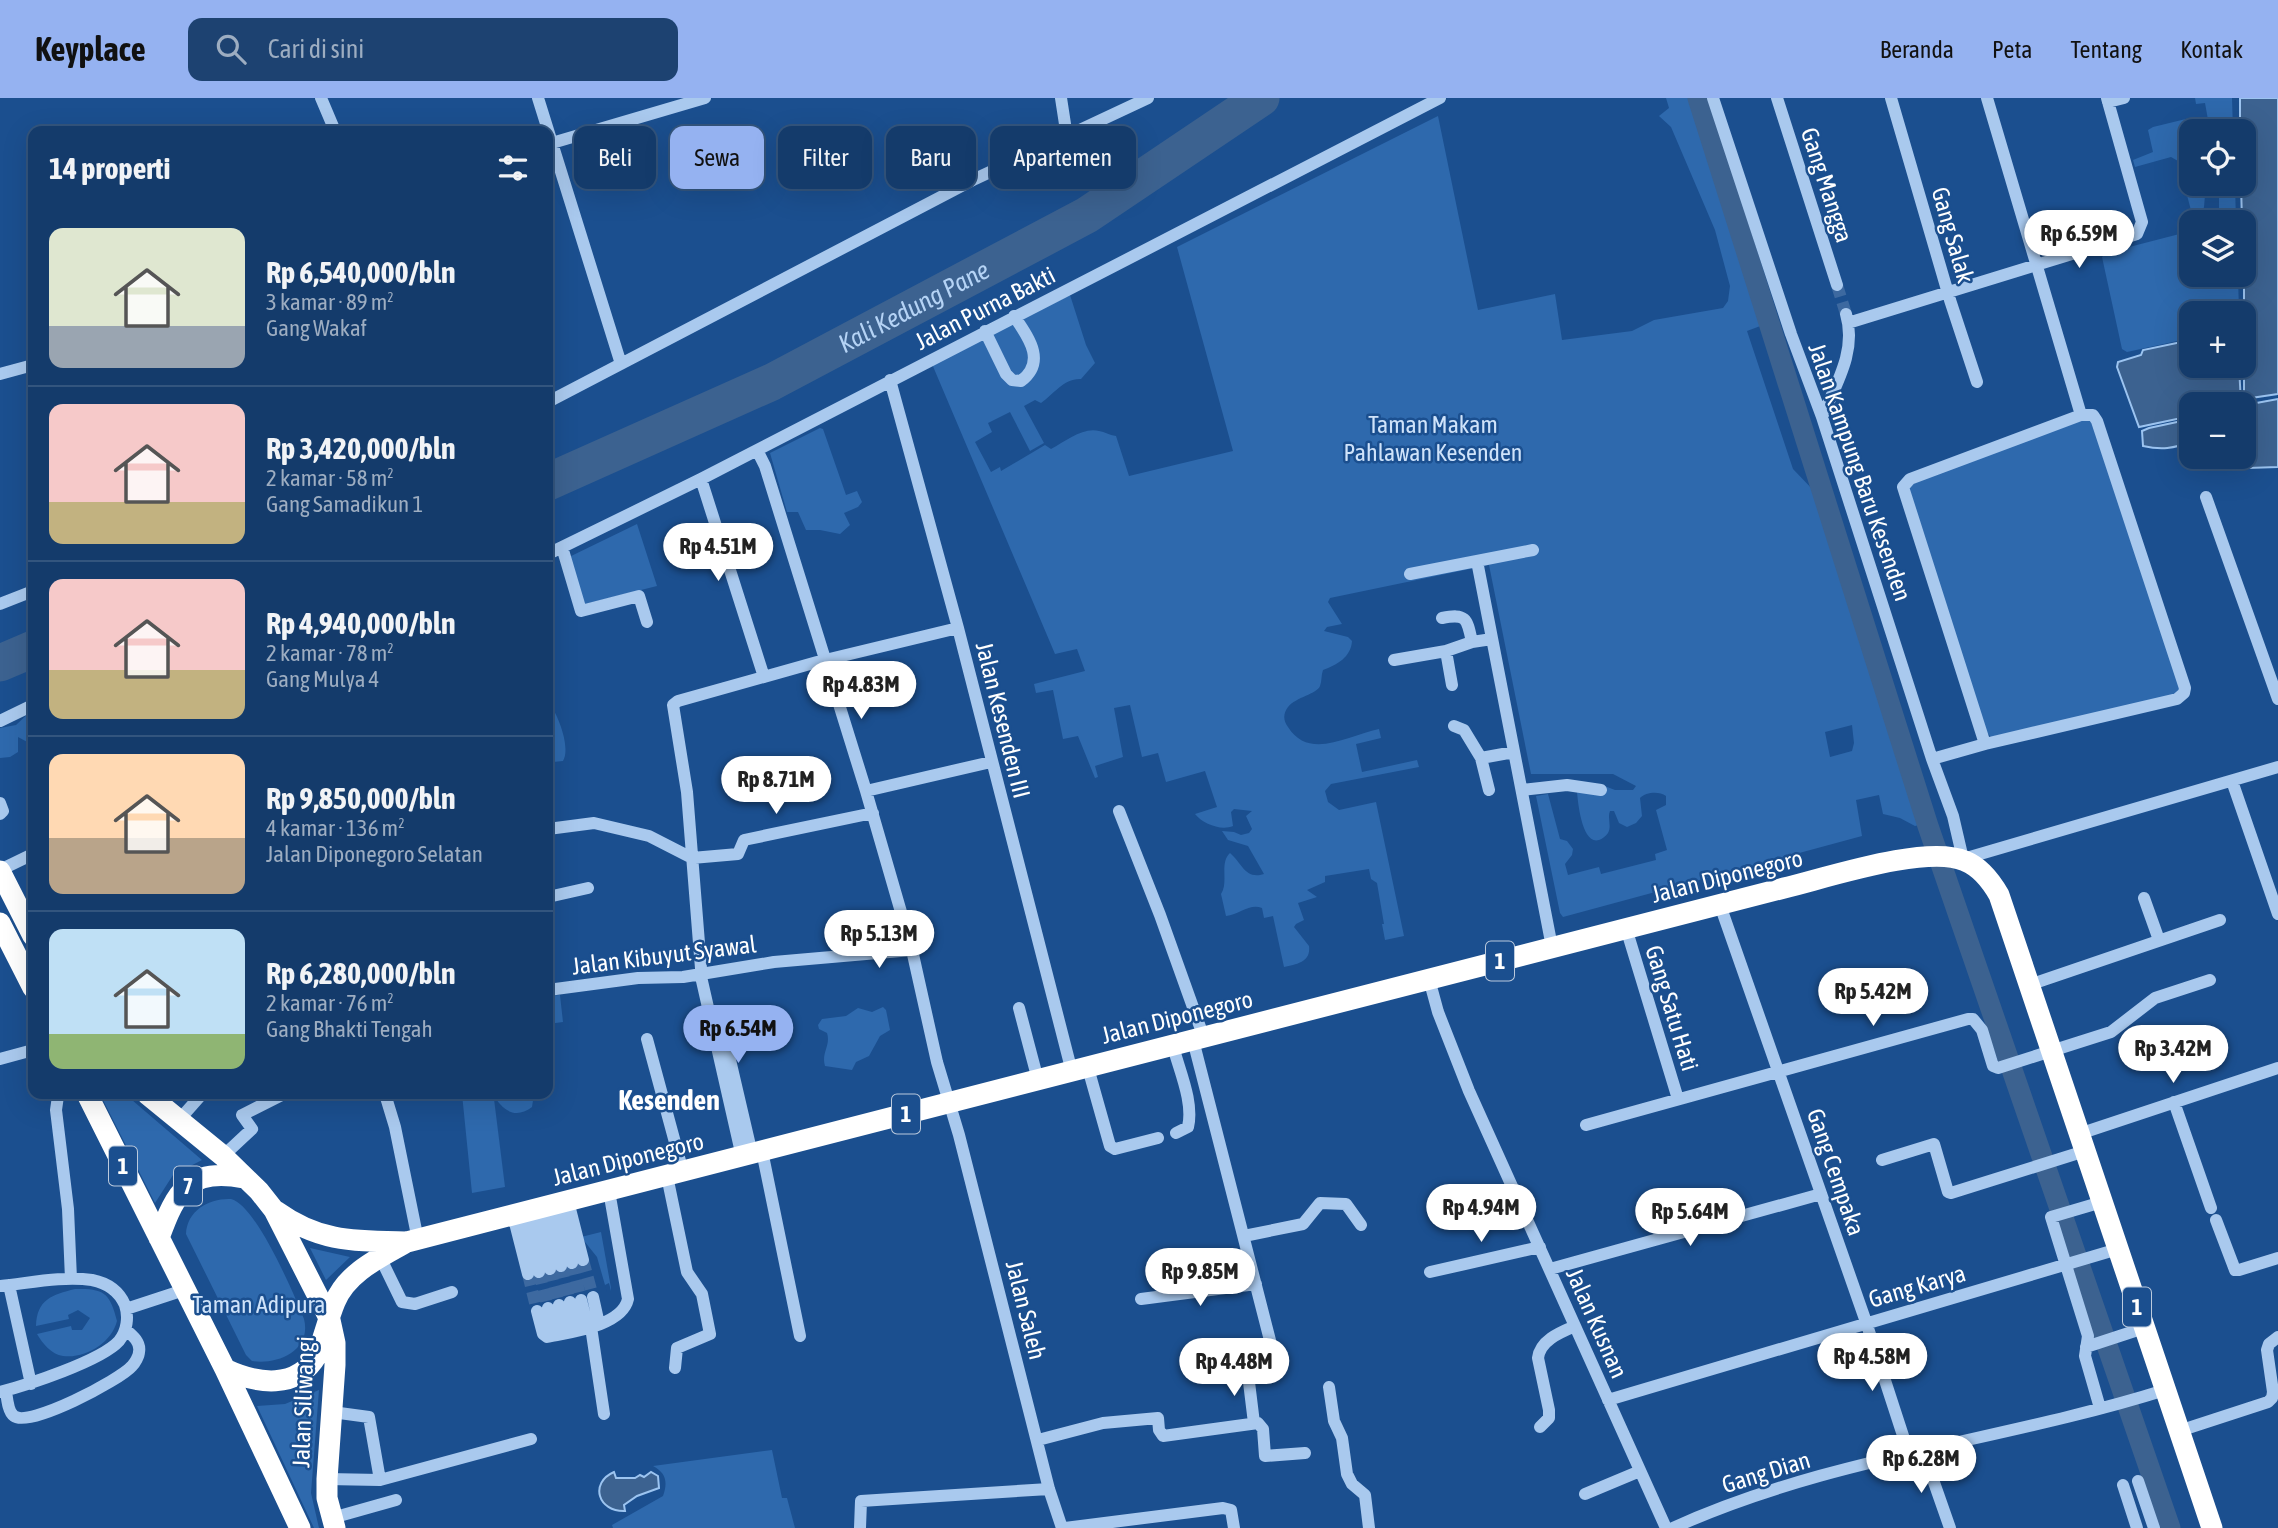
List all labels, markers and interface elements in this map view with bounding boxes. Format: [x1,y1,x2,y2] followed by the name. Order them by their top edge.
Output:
[188,18,678,81] search box
[35,30,146,68] text: Keyplace
[212,30,250,68] icon: search
[268,34,364,64] text: Cari di sini
[1880,36,1954,63] text: Beranda
[1992,36,2032,63] text: Peta
[2070,36,2142,63] text: Tentang
[2180,36,2243,63] text: Kontak
[2179,119,2256,469] map controls
[2179,119,2256,196] button: locate
[1796,124,1858,246] street label: Gang Mangga
[574,126,656,189] chip: Beli
[670,126,764,189] chip: Sewa
[778,126,872,189] chip: Filter
[886,126,976,189] chip: Baru
[990,126,1136,189] chip: Apartemen
[494,149,532,187] icon: filters
[49,151,170,185] text: 14 properti
[1926,184,1980,286] street label: Gang Salak
[2179,210,2256,287] button: layers
[2007,211,2151,270] pin: Rp 6.59M
[2040,220,2118,246] text: Rp 6.59M
[833,254,995,359] water label: Kali Kedung Pane
[266,255,456,289] text: Rp 6,540,000/bln
[105,256,189,340] icon: home
[911,261,1059,355] street label: Jalan Purna Bakti
[266,289,394,315] text: 3 kamar · 89 m²
[2179,301,2256,378] button: +
[266,315,367,341] text: Gang Wakaf
[1803,340,1917,604] street label: Jalan Kampung Baru Kesenden
[2179,392,2256,469] button: −
[1344,411,1522,466] park label: Taman Makam Pahlawan Kesenden
[266,431,456,465] text: Rp 3,420,000/bln
[105,432,189,516] icon: home
[266,465,394,491] text: 2 kamar · 58 m²
[266,491,423,517] text: Gang Samadikun 1
[646,524,790,583] pin: Rp 4.51M
[679,533,757,559] text: Rp 4.51M
[266,606,456,640] text: Rp 4,940,000/bln
[105,607,189,691] icon: home
[971,639,1035,801] street label: Jalan Kesenden III
[266,640,394,666] text: 2 kamar · 78 m²
[789,662,933,721] pin: Rp 4.83M
[266,666,379,692] text: Gang Mulya 4
[822,671,900,697] text: Rp 4.83M
[704,756,848,816] pin: Rp 8.71M
[737,766,815,792] text: Rp 8.71M
[266,781,456,815] text: Rp 9,850,000/bln
[105,782,189,866] icon: home
[266,815,405,841] text: 4 kamar · 136 m²
[266,841,483,867] text: Jalan Diponegoro Selatan
[1649,844,1805,908] street label: Jalan Diponegoro
[807,910,951,970] pin: Rp 5.13M
[840,920,918,946] text: Rp 5.13M
[570,930,758,980] street label: Jalan Kibuyut Syawal
[1486,942,1514,981] road number: 1
[1640,942,1704,1074] street label: Gang Satu Hati
[266,956,456,990] text: Rp 6,280,000/bln
[105,957,189,1041] icon: home
[1801,968,1945,1028] pin: Rp 5.42M
[1834,978,1912,1004] text: Rp 5.42M
[1099,985,1255,1049] street label: Jalan Diponegoro
[266,990,394,1016] text: 2 kamar · 76 m²
[666,1006,810,1065] pin: Rp 6.54M
[699,1015,777,1041] text: Rp 6.54M
[266,1016,433,1042] text: Gang Bhakti Tengah
[2101,1026,2245,1085] pin: Rp 3.42M
[2134,1035,2212,1061] text: Rp 3.42M
[618,1084,720,1116] district label: Kesenden
[892,1094,920,1134] road number: 1
[1802,1105,1870,1239] street label: Gang Cempaka
[550,1127,706,1191] street label: Jalan Diponegoro
[109,1147,137,1186] road number: 1
[174,1166,202,1205] road number: 7
[1409,1184,1553,1244] pin: Rp 4.94M
[1618,1188,1762,1248] pin: Rp 5.64M
[1442,1194,1520,1220] text: Rp 4.94M
[1651,1198,1729,1224] text: Rp 5.64M
[1128,1248,1272,1308] pin: Rp 9.85M
[1001,1258,1051,1362] street label: Jalan Saleh
[1161,1258,1239,1284] text: Rp 9.85M
[1865,1259,1969,1313] street label: Gang Karya
[1561,1264,1633,1382] street label: Jalan Kusnan
[2123,1288,2151,1326] road number: 1
[193,1291,325,1318] park label: Taman Adipura
[1800,1334,1944,1393] pin: Rp 4.58M
[287,1336,319,1468] street label: Jalan Siliwangi
[1162,1338,1306,1398] pin: Rp 4.48M
[1833,1343,1911,1369] text: Rp 4.58M
[1195,1348,1273,1374] text: Rp 4.48M
[1849,1436,1993,1495] pin: Rp 6.28M
[1882,1445,1960,1471] text: Rp 6.28M
[1719,1446,1813,1498] street label: Gang Dian

